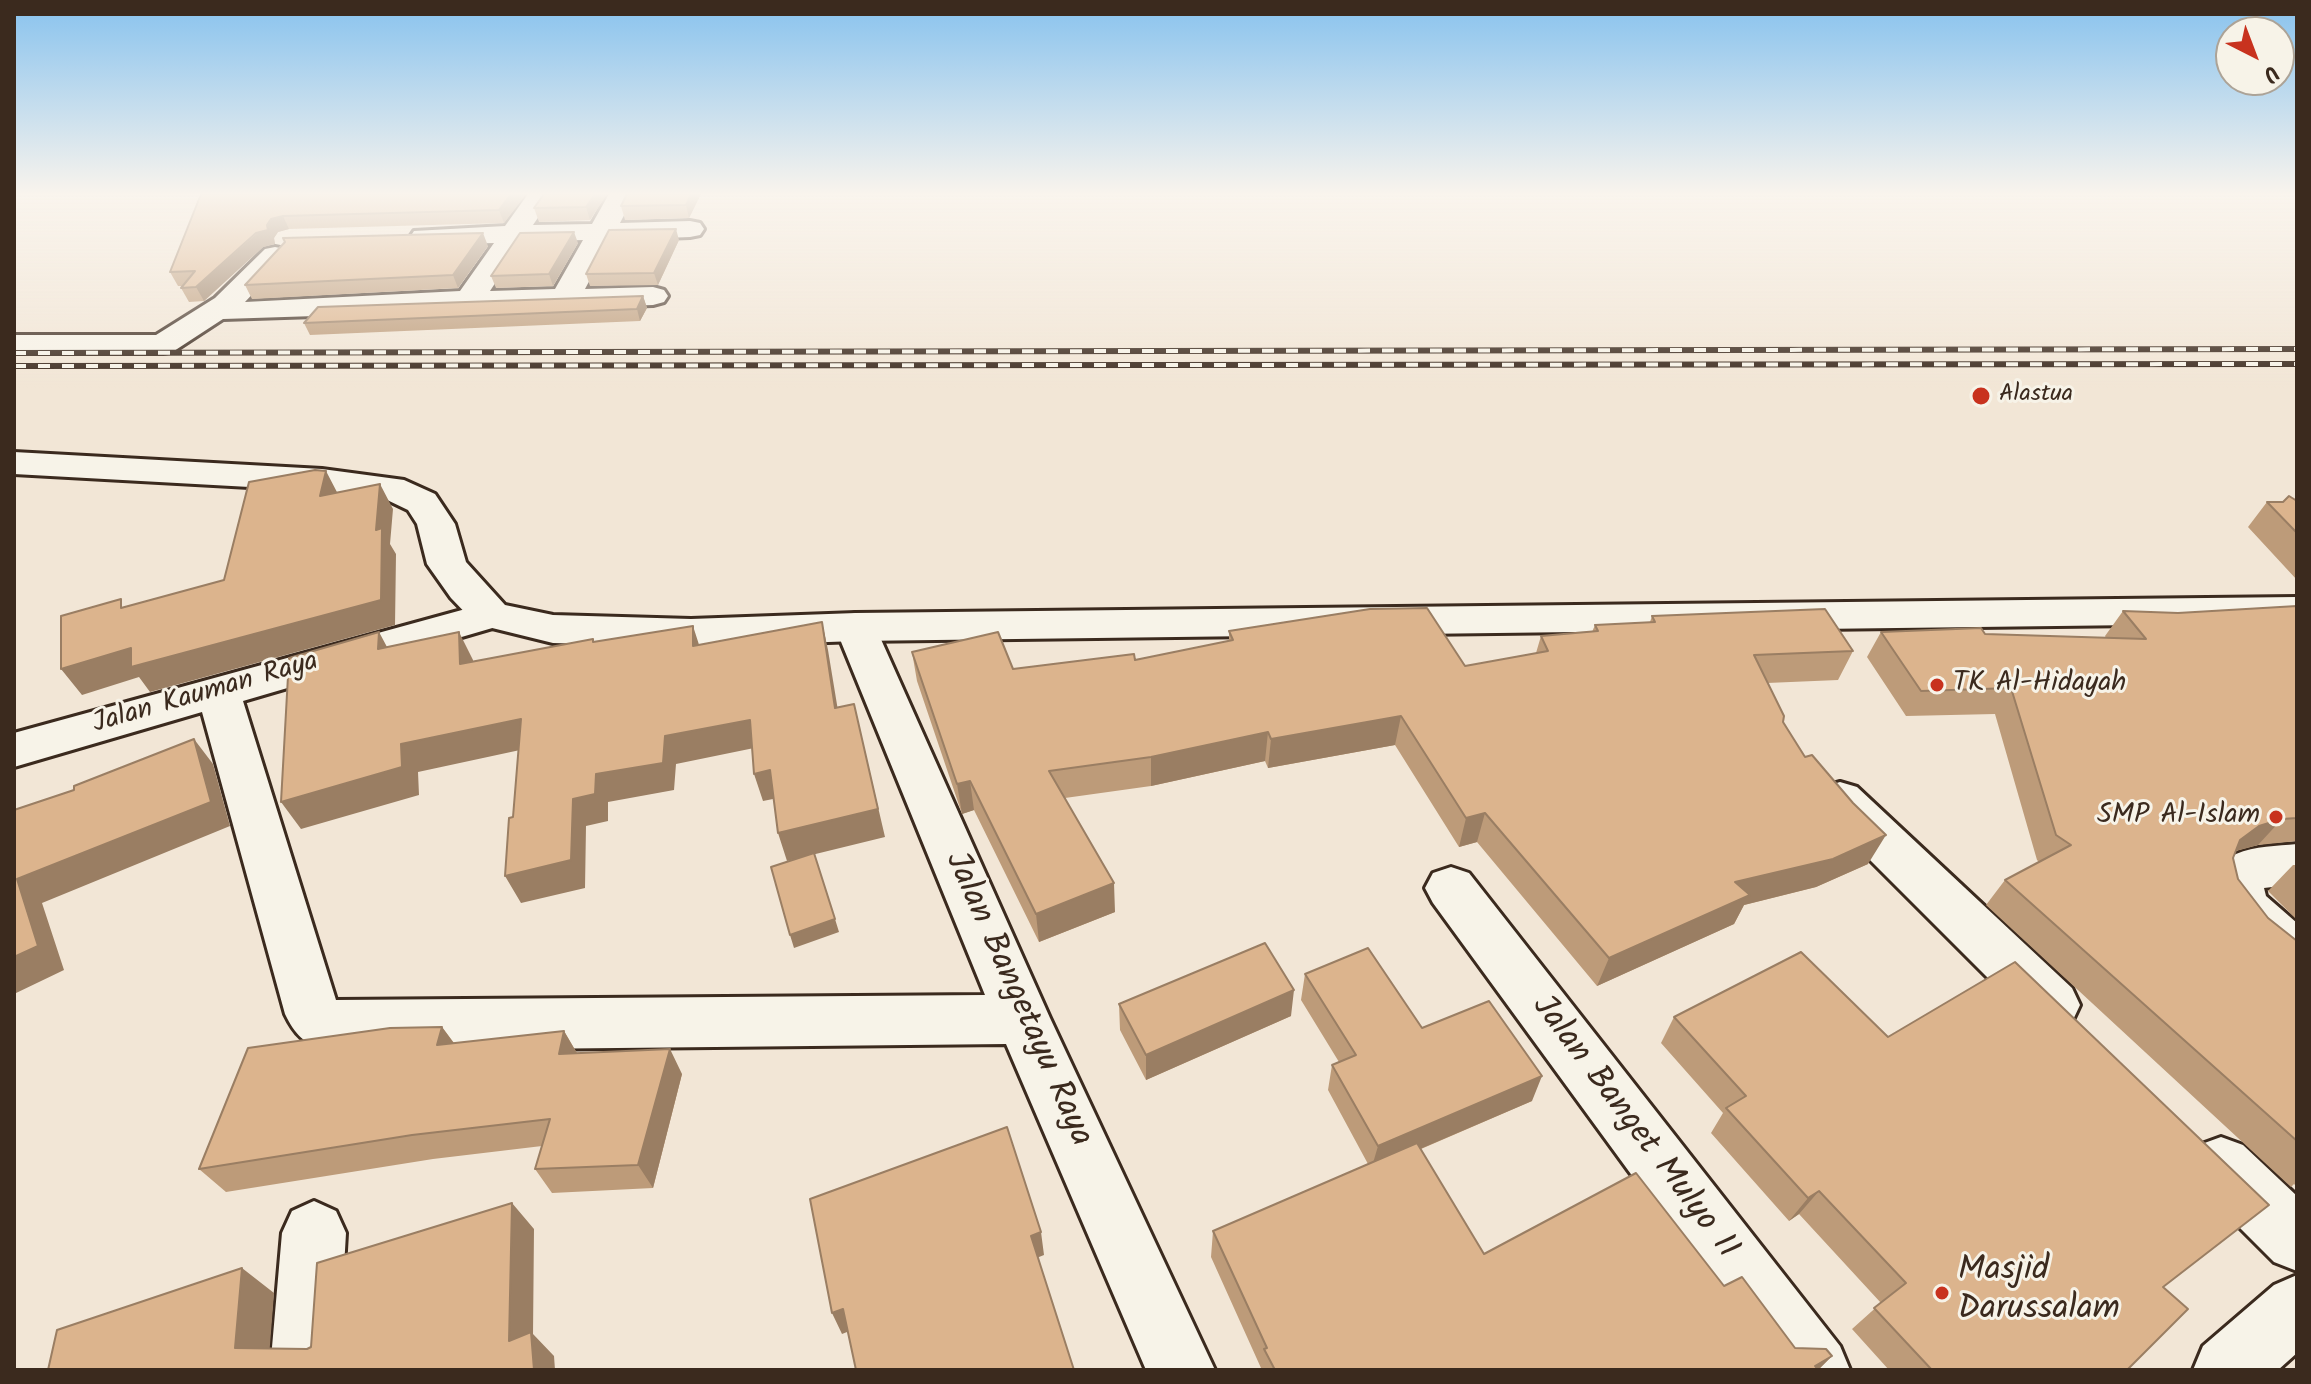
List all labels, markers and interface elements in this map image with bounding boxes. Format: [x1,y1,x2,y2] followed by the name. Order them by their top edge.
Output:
[2215,16,2295,96] north arrow
[2253,55,2287,90] text: U
[1999,382,2073,410] place label: Alastua
[1970,385,1992,407] marker: Alastua
[89,647,323,743] street label: Jalan Kauman Raya
[1953,668,2126,702] place label: TK Al-Hidayah
[1928,676,1946,694] marker: TK Al-Hidayah
[2097,800,2260,834] place label: SMP Al-Islam
[2267,808,2285,826] marker: SMP Al-Islam
[933,847,1099,1153] street label: Jalan Bangetayu Raya
[1521,989,1745,1269] street label: Jalan Banget Mulyo II
[1958,1253,2120,1332] place label: Masjid Darussalam
[1933,1284,1951,1302] marker: Masjid Darussalam

